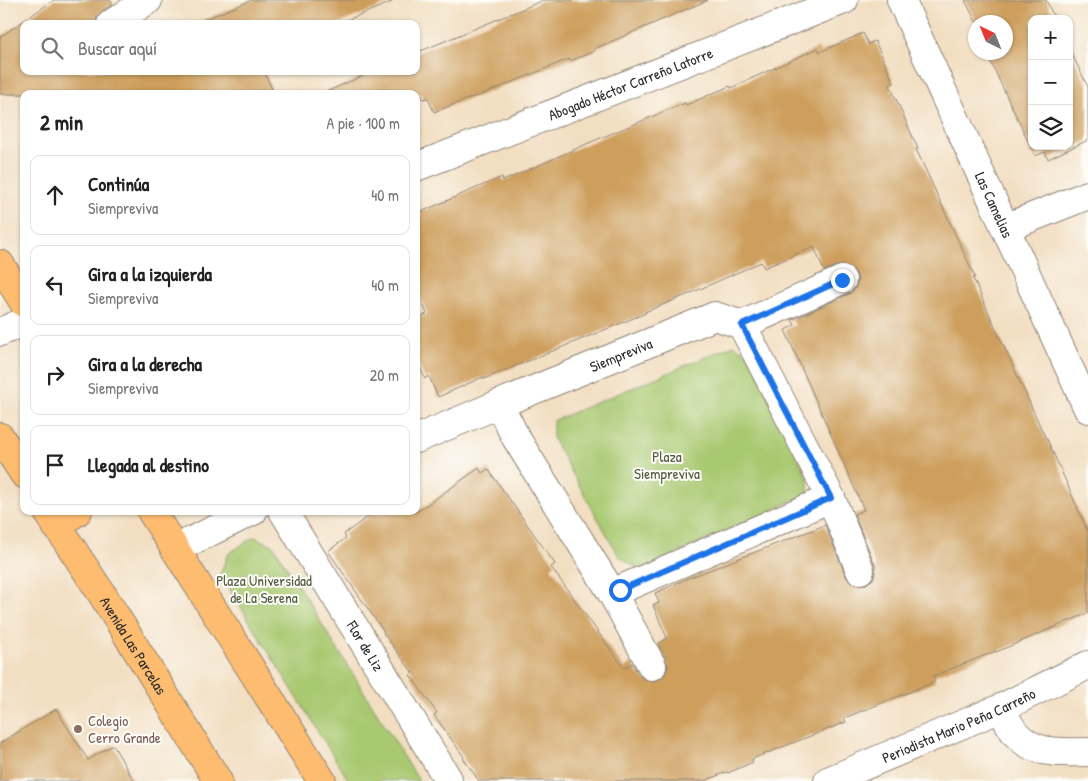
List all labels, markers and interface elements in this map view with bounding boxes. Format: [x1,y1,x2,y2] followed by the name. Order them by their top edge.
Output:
[968,15,1013,60] north arrow
[1028,15,1073,150] map controls
[1028,15,1073,60] button: +
[20,20,420,75] search box
[38,34,66,62] icon: search
[78,35,157,61] text: Buscar aquí
[545,42,716,125] street label: Abogado Héctor Carreño Latorre
[1028,60,1073,105] button: −
[1028,105,1073,150] button: layers
[40,108,83,137] text: 2 min
[326,112,400,134] text: A pie · 100 m
[970,168,1019,241] street label: Las Camelias
[88,171,149,197] text: Continúa
[41,181,69,209] icon: ahead
[371,184,399,206] text: 40 m
[88,197,158,219] text: Siempreviva
[88,261,212,287] text: Gira a la izquierda
[831,269,854,292] route end
[41,271,69,299] icon: left
[371,274,399,296] text: 40 m
[88,287,158,309] text: Siempreviva
[586,332,655,377] street label: Siempreviva
[88,351,202,377] text: Gira a la derecha
[41,361,69,389] icon: right
[370,364,399,386] text: 20 m
[88,377,158,399] text: Siempreviva
[634,446,700,484] park label: Plaza Siempreviva
[41,451,69,479] icon: arrive
[88,452,209,478] text: Llegada al destino
[216,570,312,608] park label: Plaza Universidad de La Serena
[609,579,632,602] route start
[95,592,172,699] street label: Avenida Las Parcelas
[342,616,390,675] street label: Flor de Liz
[879,682,1039,768] street label: Periodista Mario Peña Carreño
[88,710,161,748] place label: Colegio Cerro Grande
[72,723,84,735] marker: Colegio Cerro Grande

